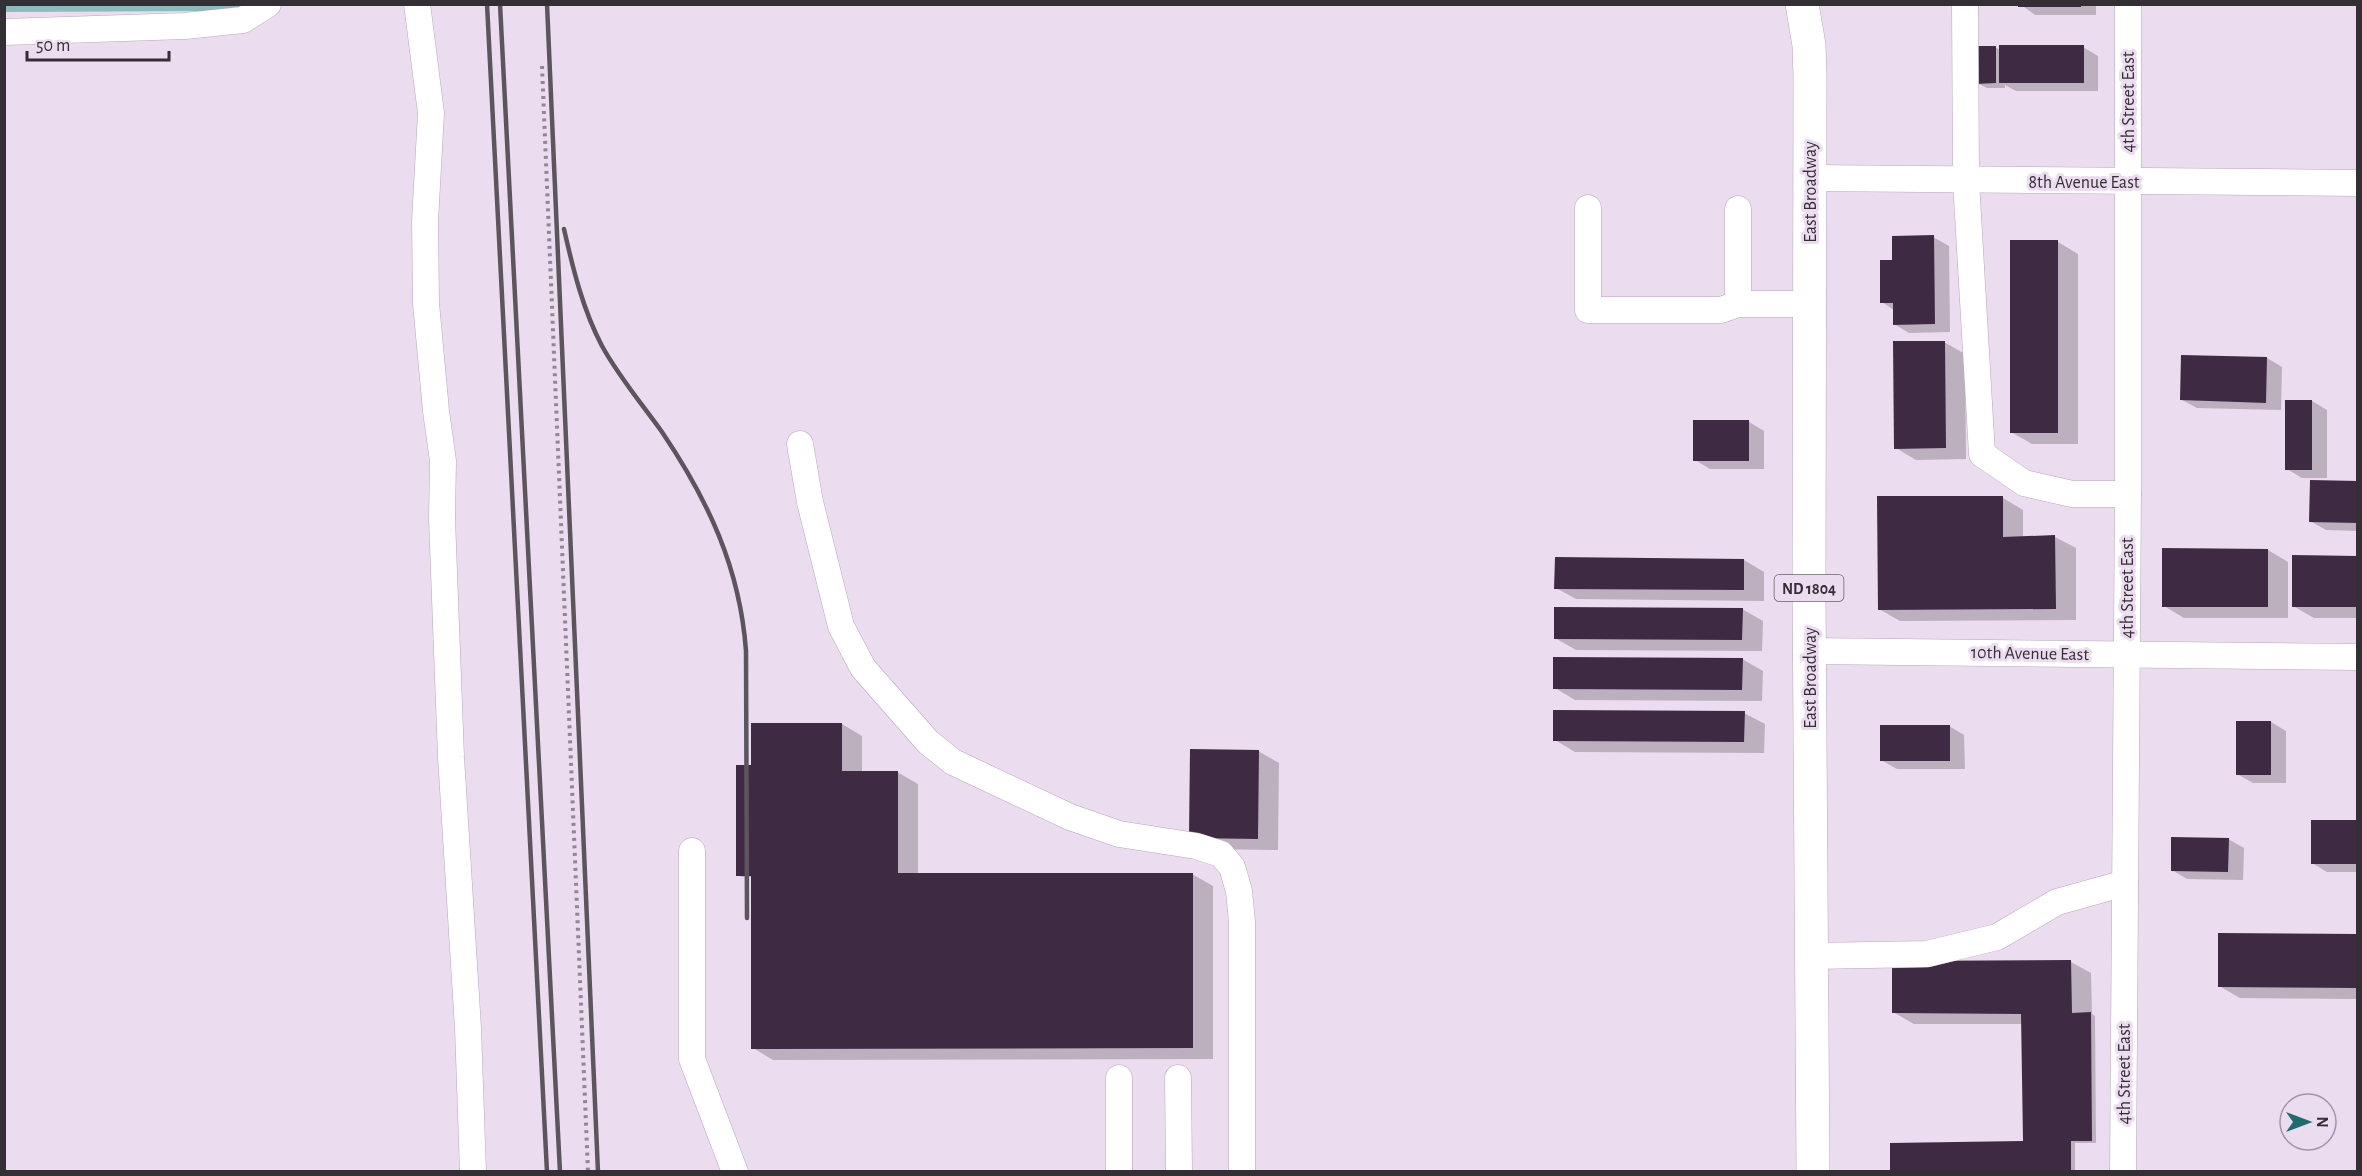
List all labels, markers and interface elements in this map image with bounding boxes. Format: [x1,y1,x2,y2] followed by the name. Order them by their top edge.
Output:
[27,24,170,62] scale bar
[36,37,70,55] text: 50 m
[2120,51,2138,153] street label: 4th Street East
[1802,141,1820,243] street label: East Broadway
[2028,174,2140,192] street label: 8th Avenue East
[2119,537,2137,639] street label: 4th Street East
[1774,575,1844,601] road number: ND 1804
[1802,627,1820,729] street label: East Broadway
[1971,644,2090,664] street label: 10th Avenue East
[2116,1023,2134,1125] street label: 4th Street East
[2278,1092,2338,1152] north arrow
[2314,1116,2330,1128] text: N

